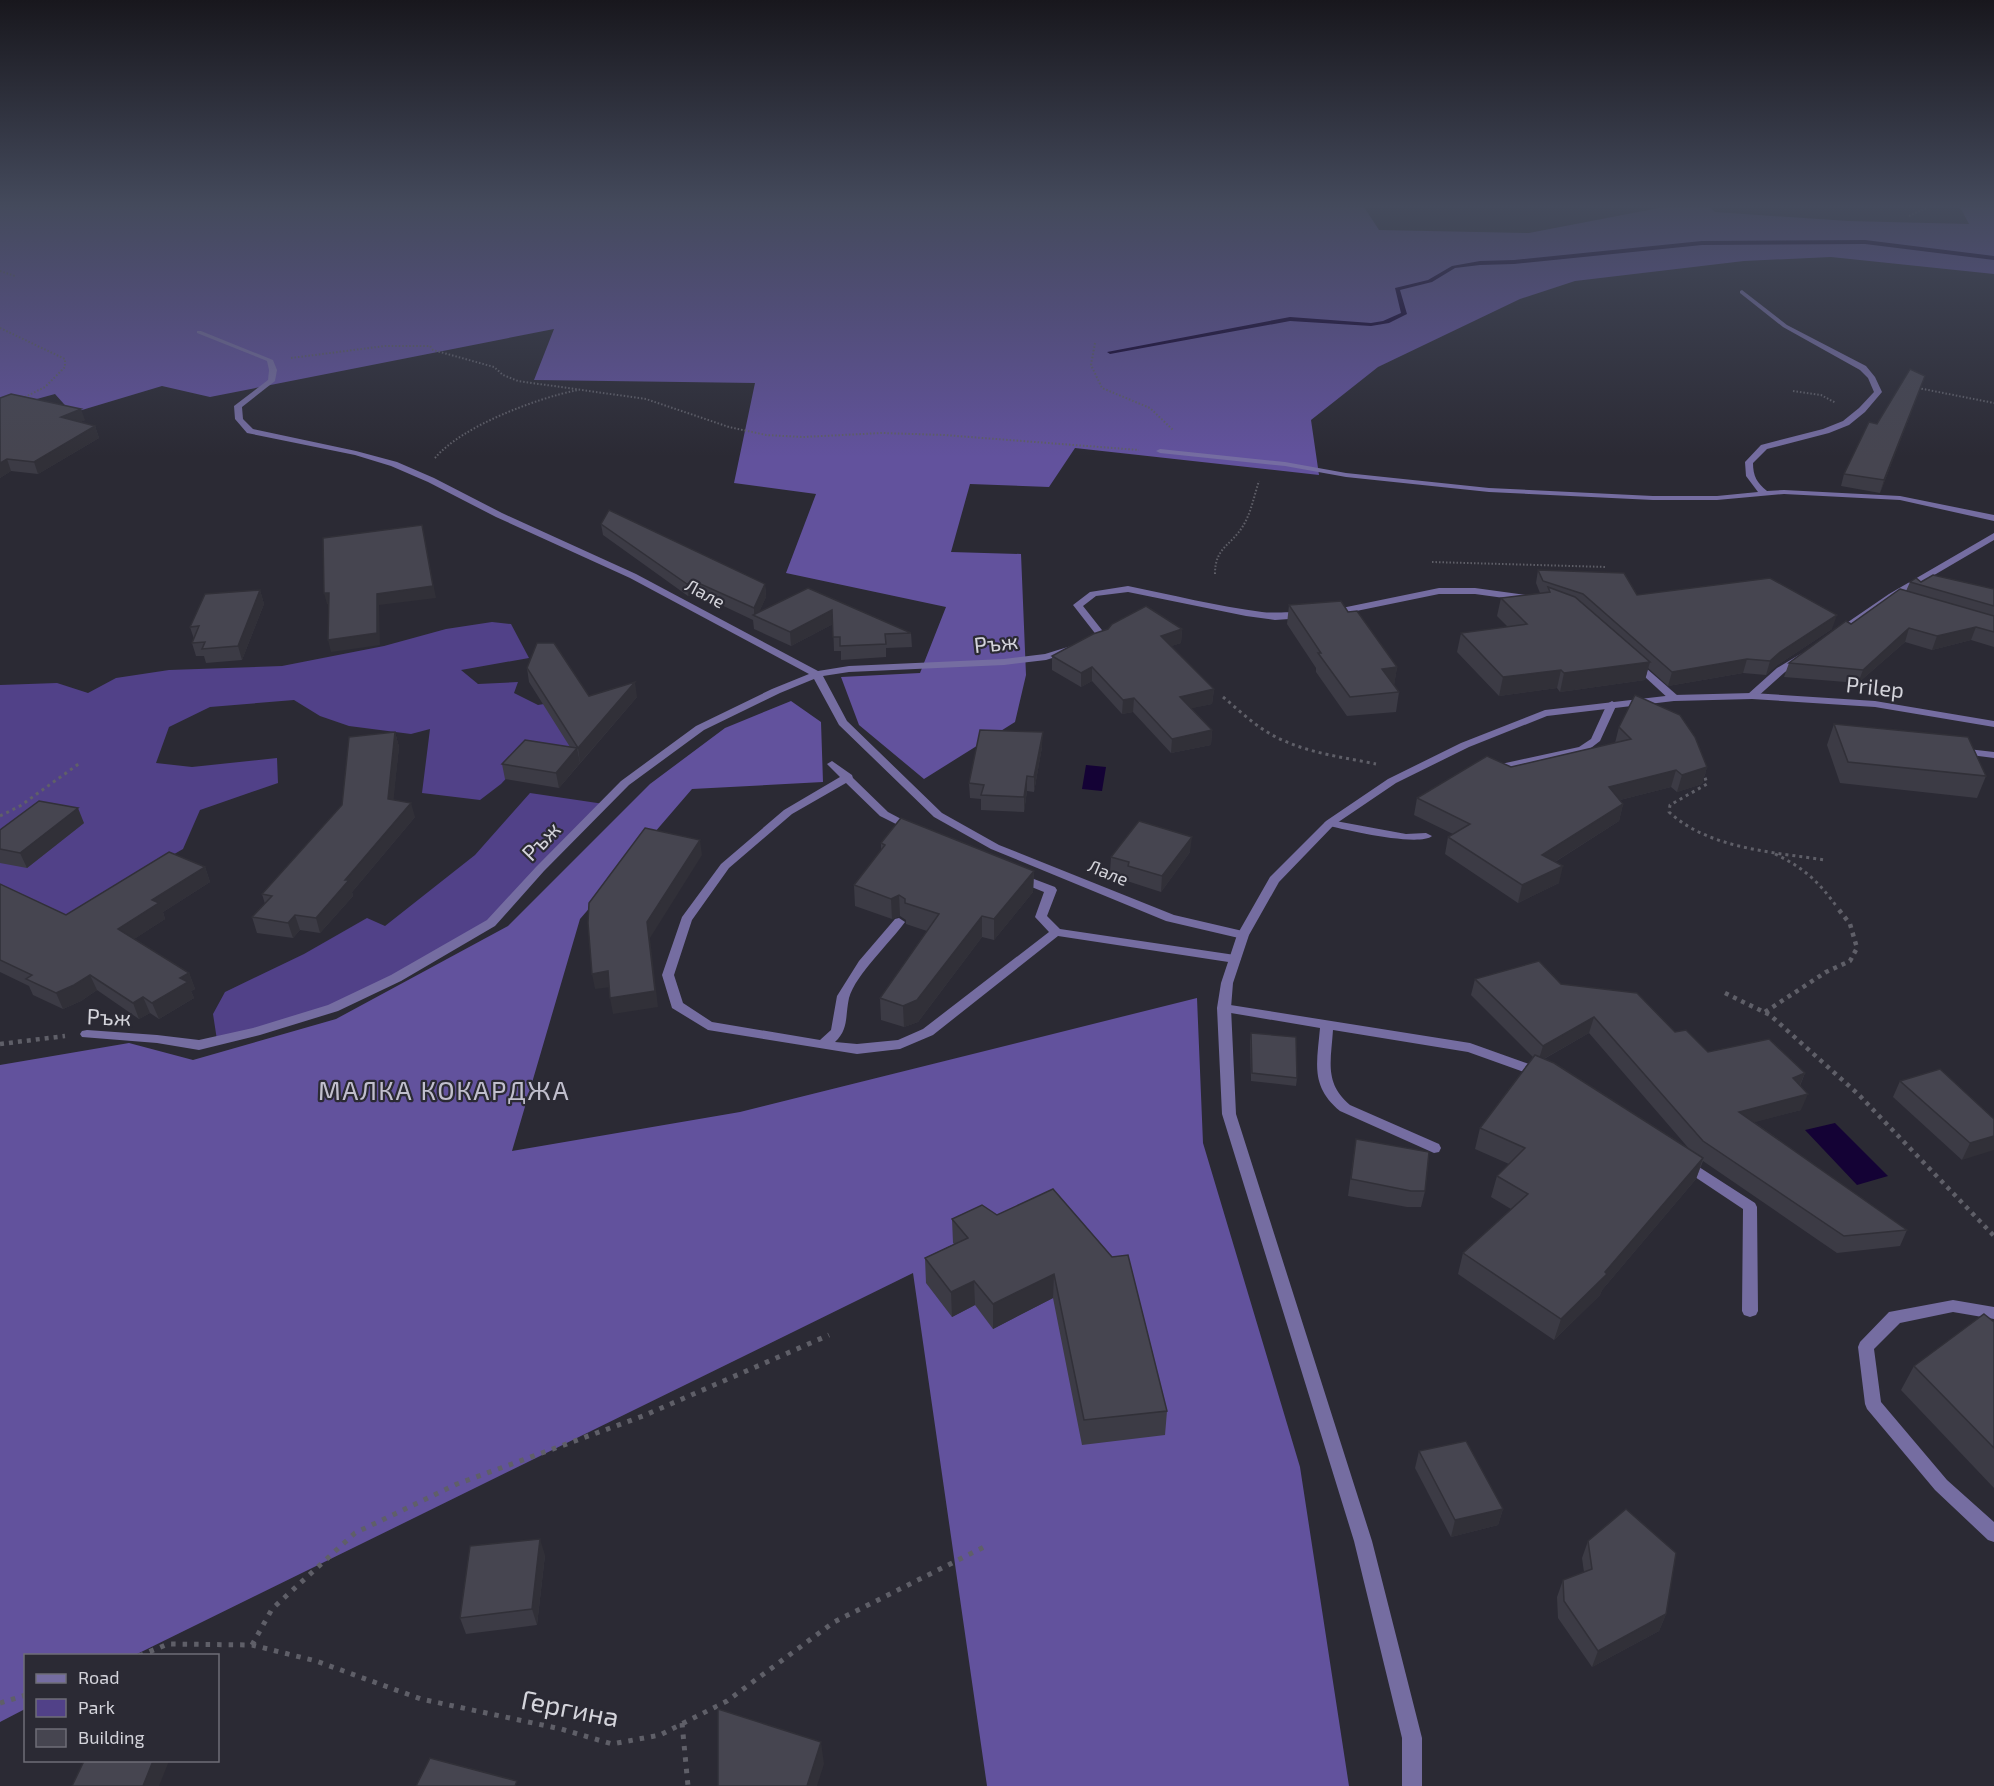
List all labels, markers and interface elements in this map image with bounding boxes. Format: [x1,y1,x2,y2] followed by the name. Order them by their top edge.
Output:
[682,574,729,613] street label: Лале
[973,627,1019,657] street label: Ръж
[1845,670,1905,702] street label: Prilep
[516,815,565,865] street label: Ръж
[1085,854,1132,890] street label: Лале
[86,1002,132,1030] street label: Ръж
[318,1074,570,1105] district label: МАЛКА КОКАРДЖА
[24,1654,219,1762] legend
[78,1666,119,1688] text: Road
[519,1682,622,1733] street label: Гергина
[78,1696,115,1718] text: Park
[78,1726,145,1748] text: Building

